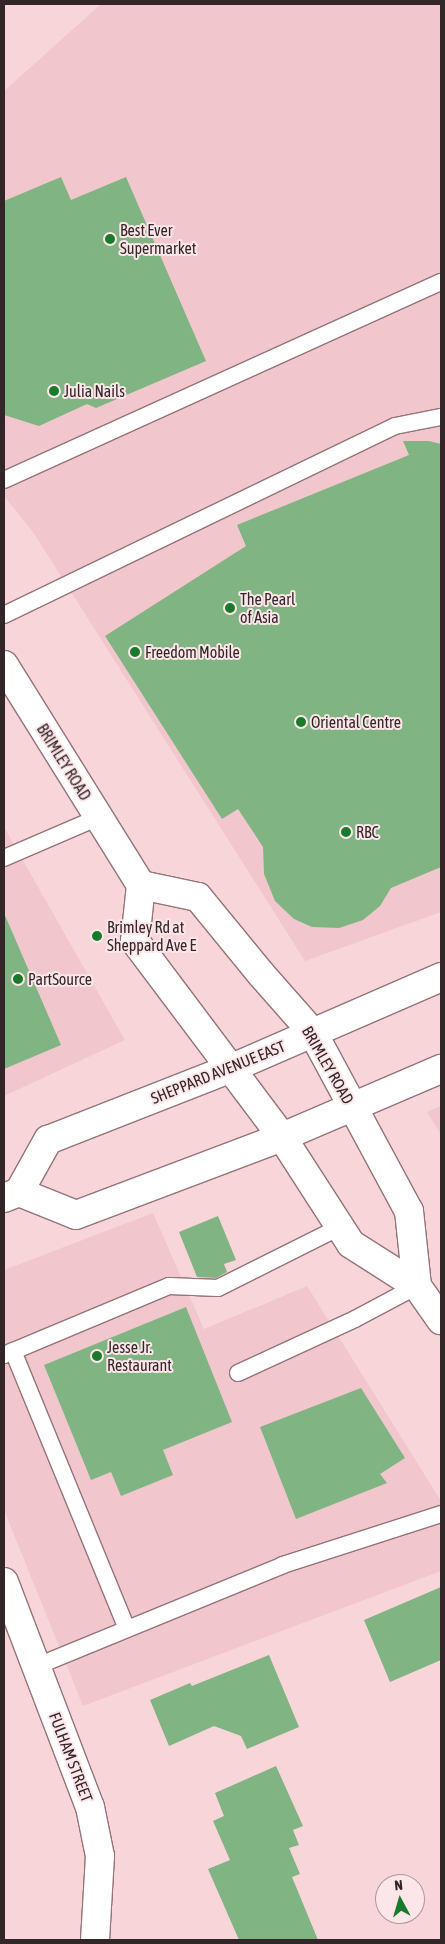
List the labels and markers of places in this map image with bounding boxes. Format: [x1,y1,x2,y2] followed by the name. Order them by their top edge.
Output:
[120,220,196,258] place label: Best Ever Supermarket
[104,233,116,245] marker: Best Ever Supermarket
[64,381,125,401] place label: Julia Nails
[48,385,60,397] marker: Julia Nails
[240,589,295,627] place label: The Pearl of Asia
[224,602,236,614] marker: The Pearl of Asia
[145,642,240,662] place label: Freedom Mobile
[129,646,141,658] marker: Freedom Mobile
[311,712,401,732] place label: Oriental Centre
[295,716,307,728] marker: Oriental Centre
[356,822,379,842] place label: RBC
[340,826,352,838] marker: RBC
[107,917,196,955] place label: Brimley Rd at Sheppard Ave E
[91,930,103,942] marker: Brimley Rd at Sheppard Ave E
[28,969,92,989] place label: PartSource
[12,973,24,985] marker: PartSource
[107,1337,172,1375] place label: Jesse Jr. Restaurant
[91,1350,103,1362] marker: Jesse Jr. Restaurant

